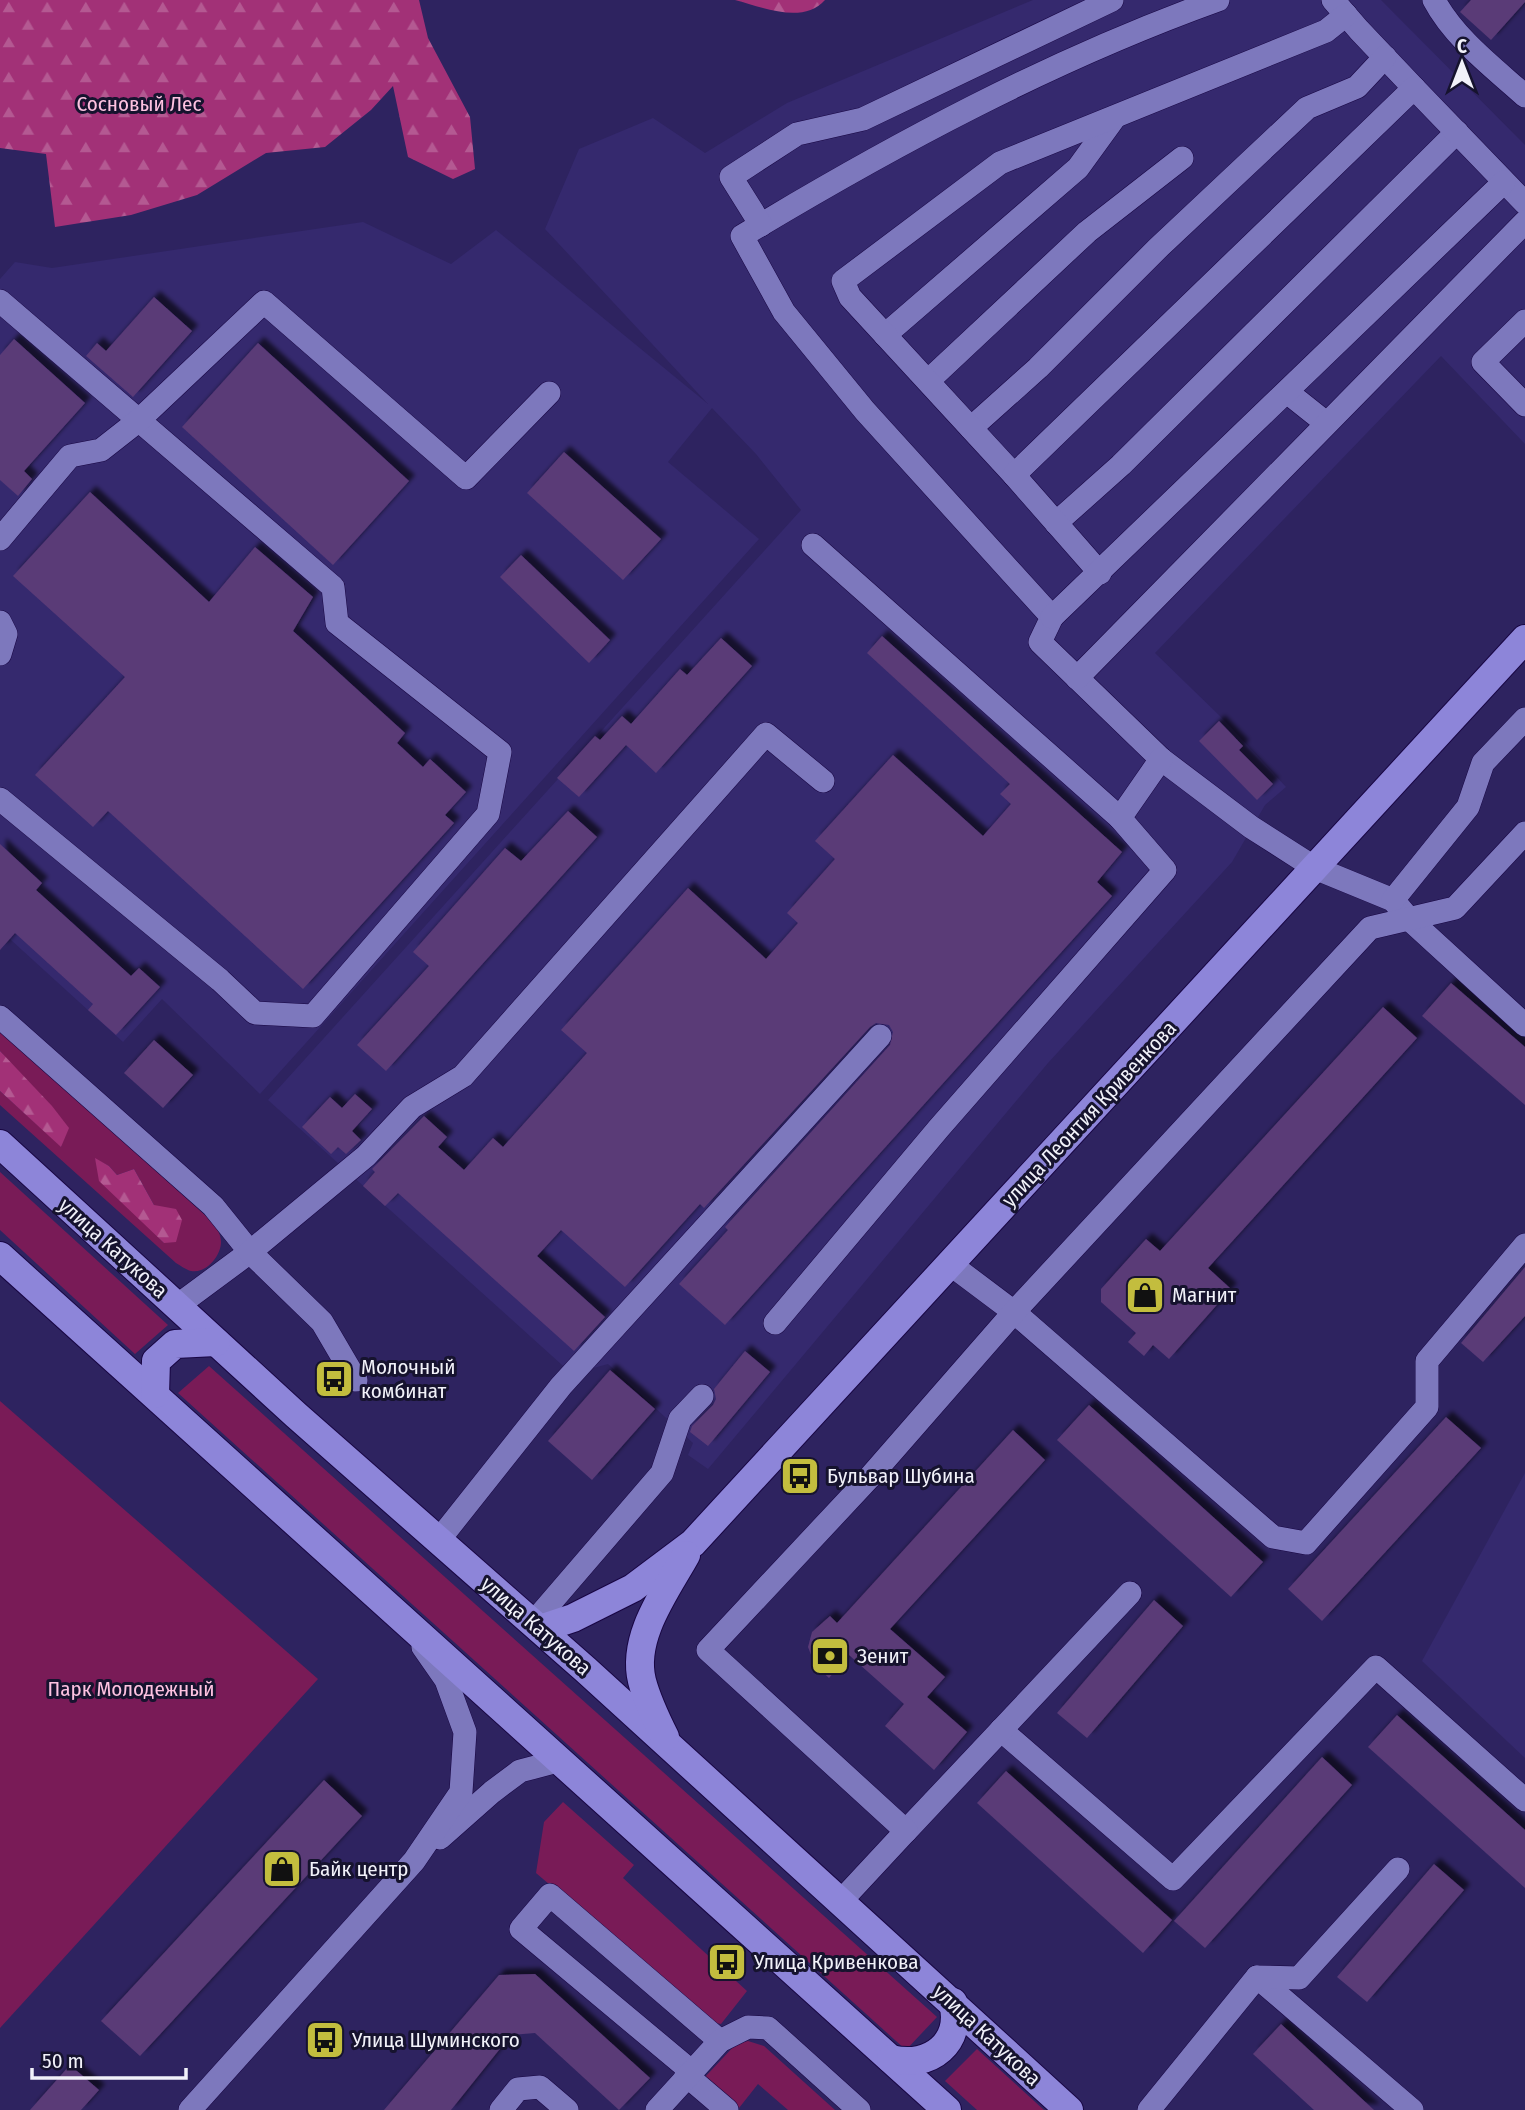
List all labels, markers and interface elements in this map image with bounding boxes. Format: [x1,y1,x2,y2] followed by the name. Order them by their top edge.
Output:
[1427,28,1497,98] north arrow
[1457,35,1467,58] text: С
[77,91,201,117] park label: Сосновый Лес
[996,1016,1182,1212] street label: улица Леонтия Кривенкова
[53,1192,173,1304] street label: улица Катукова
[1124,1274,1166,1316] shop icon: Магнит
[1172,1282,1237,1308] place label: Магнит
[361,1354,455,1404] place label: Молочный комбинат
[313,1358,355,1400] bus stop icon: Молочный комбинат
[779,1455,821,1497] bus stop icon: Бульвар Шубина
[827,1463,975,1489] place label: Бульвар Шубина
[476,1571,596,1681] street label: улица Катукова
[809,1635,851,1677] bank icon: Зенит
[857,1643,909,1669] place label: Зенит
[48,1676,214,1702] park label: Парк Молодежный
[261,1848,303,1890] shop icon: Байк центр
[309,1856,409,1882] place label: Байк центр
[706,1941,748,1983] bus stop icon: Улица Кривенкова
[753,1949,919,1975] place label: Улица Кривенкова
[928,1979,1046,2091] street label: улица Катукова
[304,2019,346,2061] bus stop icon: Улица Шуминского
[351,2027,520,2053] place label: Улица Шуминского
[32,2036,186,2080] scale bar
[42,2048,84,2074] text: 50 m

